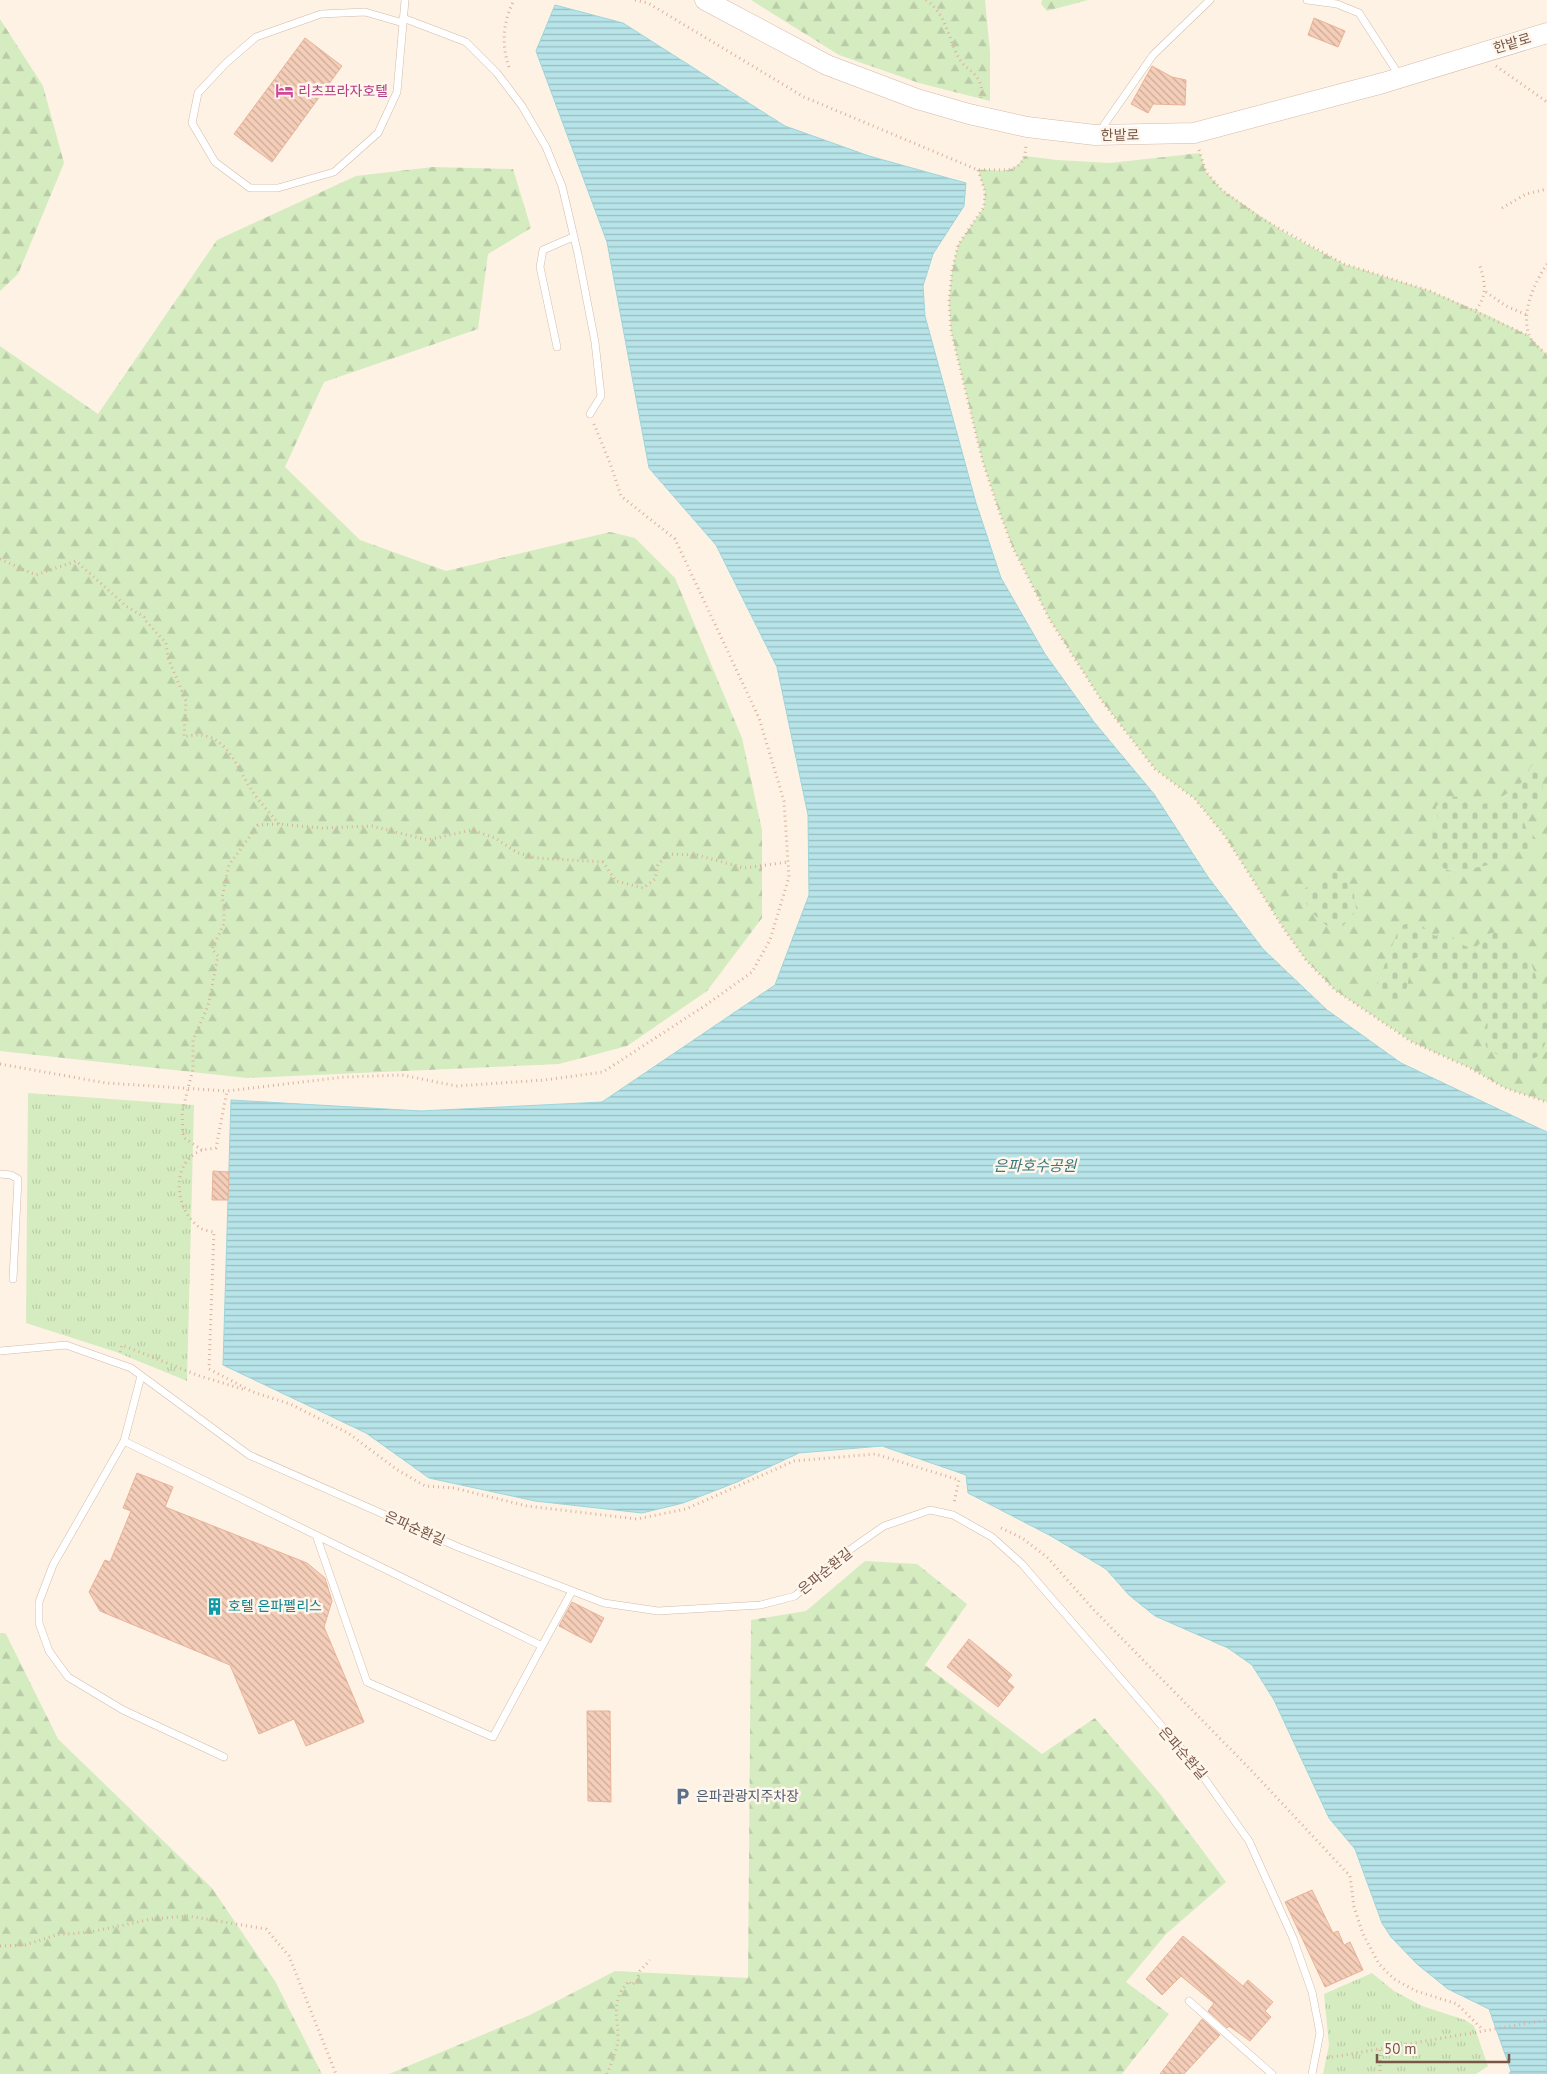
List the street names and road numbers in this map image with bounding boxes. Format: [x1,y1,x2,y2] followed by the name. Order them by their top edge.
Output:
[1491,29,1533,57] street label: 한밭로
[1101,126,1140,144] street label: 한밭로
[382,1507,448,1549] street label: 은파순환길
[794,1544,856,1598] street label: 은파순환길
[1155,1723,1211,1783] street label: 은파순환길

